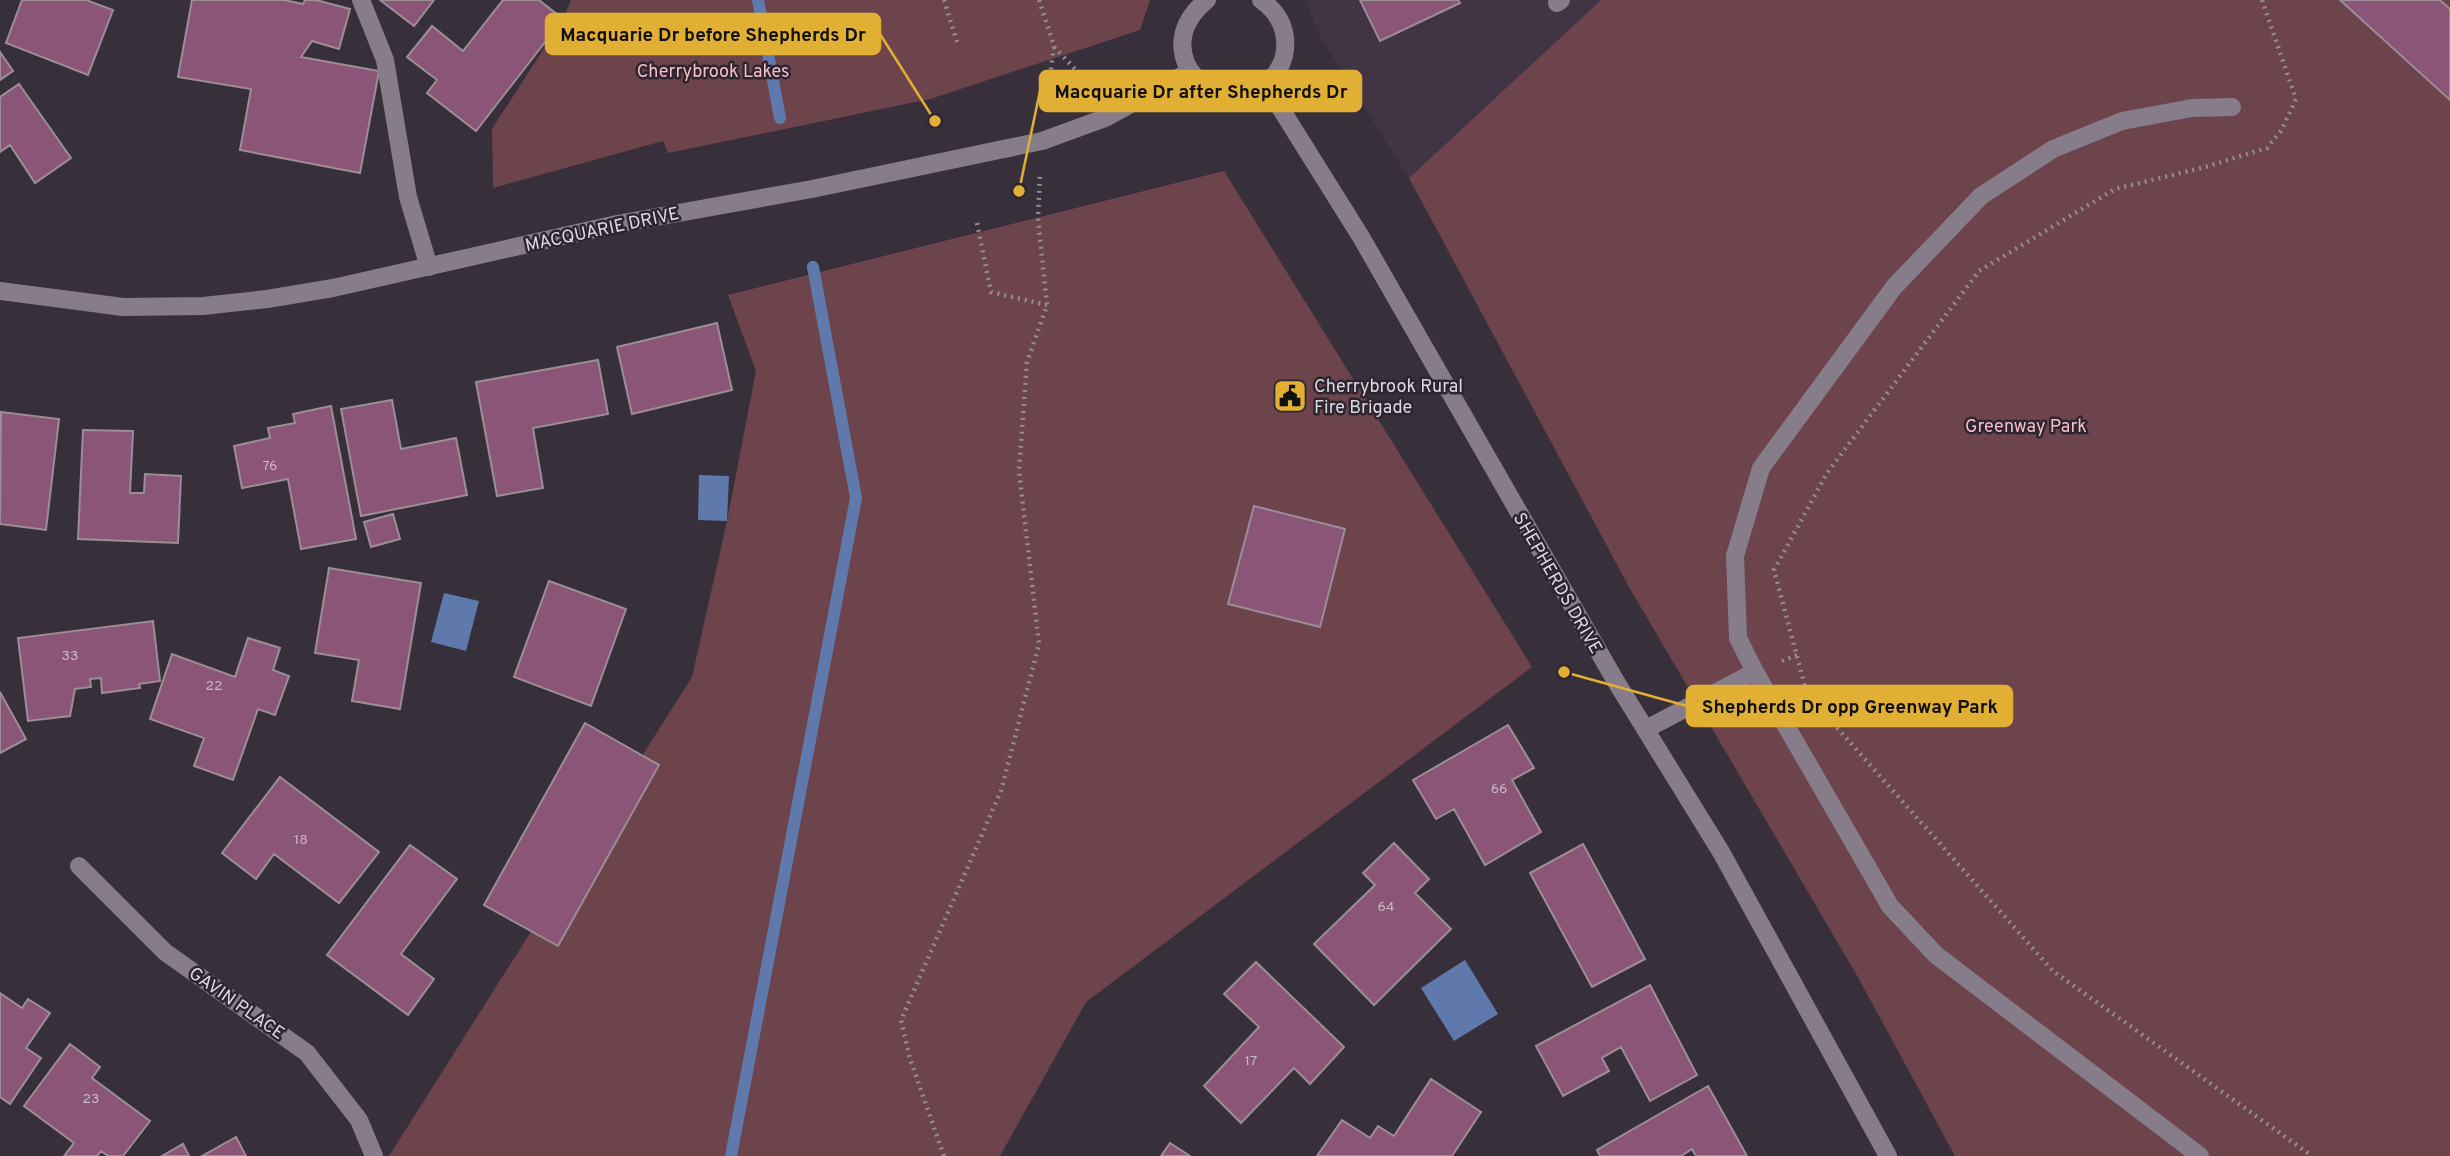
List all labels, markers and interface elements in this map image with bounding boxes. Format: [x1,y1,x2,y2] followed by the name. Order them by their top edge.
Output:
[546,14,880,54] callout: Macquarie Dr before Shepherds Dr
[560,24,866,48] text: Macquarie Dr before Shepherds Dr
[637,61,789,84] park label: Cherrybrook Lakes
[1040,71,1361,111] callout: Macquarie Dr after Shepherds Dr
[1054,81,1348,105] text: Macquarie Dr after Shepherds Dr
[523,203,682,258] street label: MACQUARIE DRIVE
[1314,376,1463,420] place label: Cherrybrook Rural Fire Brigade
[1271,377,1309,415] public building icon: Cherrybrook Rural Fire Brigade
[1965,416,2087,439] park label: Greenway Park
[263,458,277,475] house number: 76
[1507,509,1606,658] street label: SHEPHERDS DRIVE
[62,648,78,665] house number: 33
[205,678,223,695] house number: 22
[1687,686,2012,726] callout: Shepherds Dr opp Greenway Park
[1702,696,1999,720] text: Shepherds Dr opp Greenway Park
[1491,781,1507,798] house number: 66
[294,832,308,849] house number: 18
[1377,899,1395,916] house number: 64
[184,963,289,1046] street label: GAVIN PLACE
[1245,1053,1257,1070] house number: 17
[83,1091,100,1108] house number: 23

